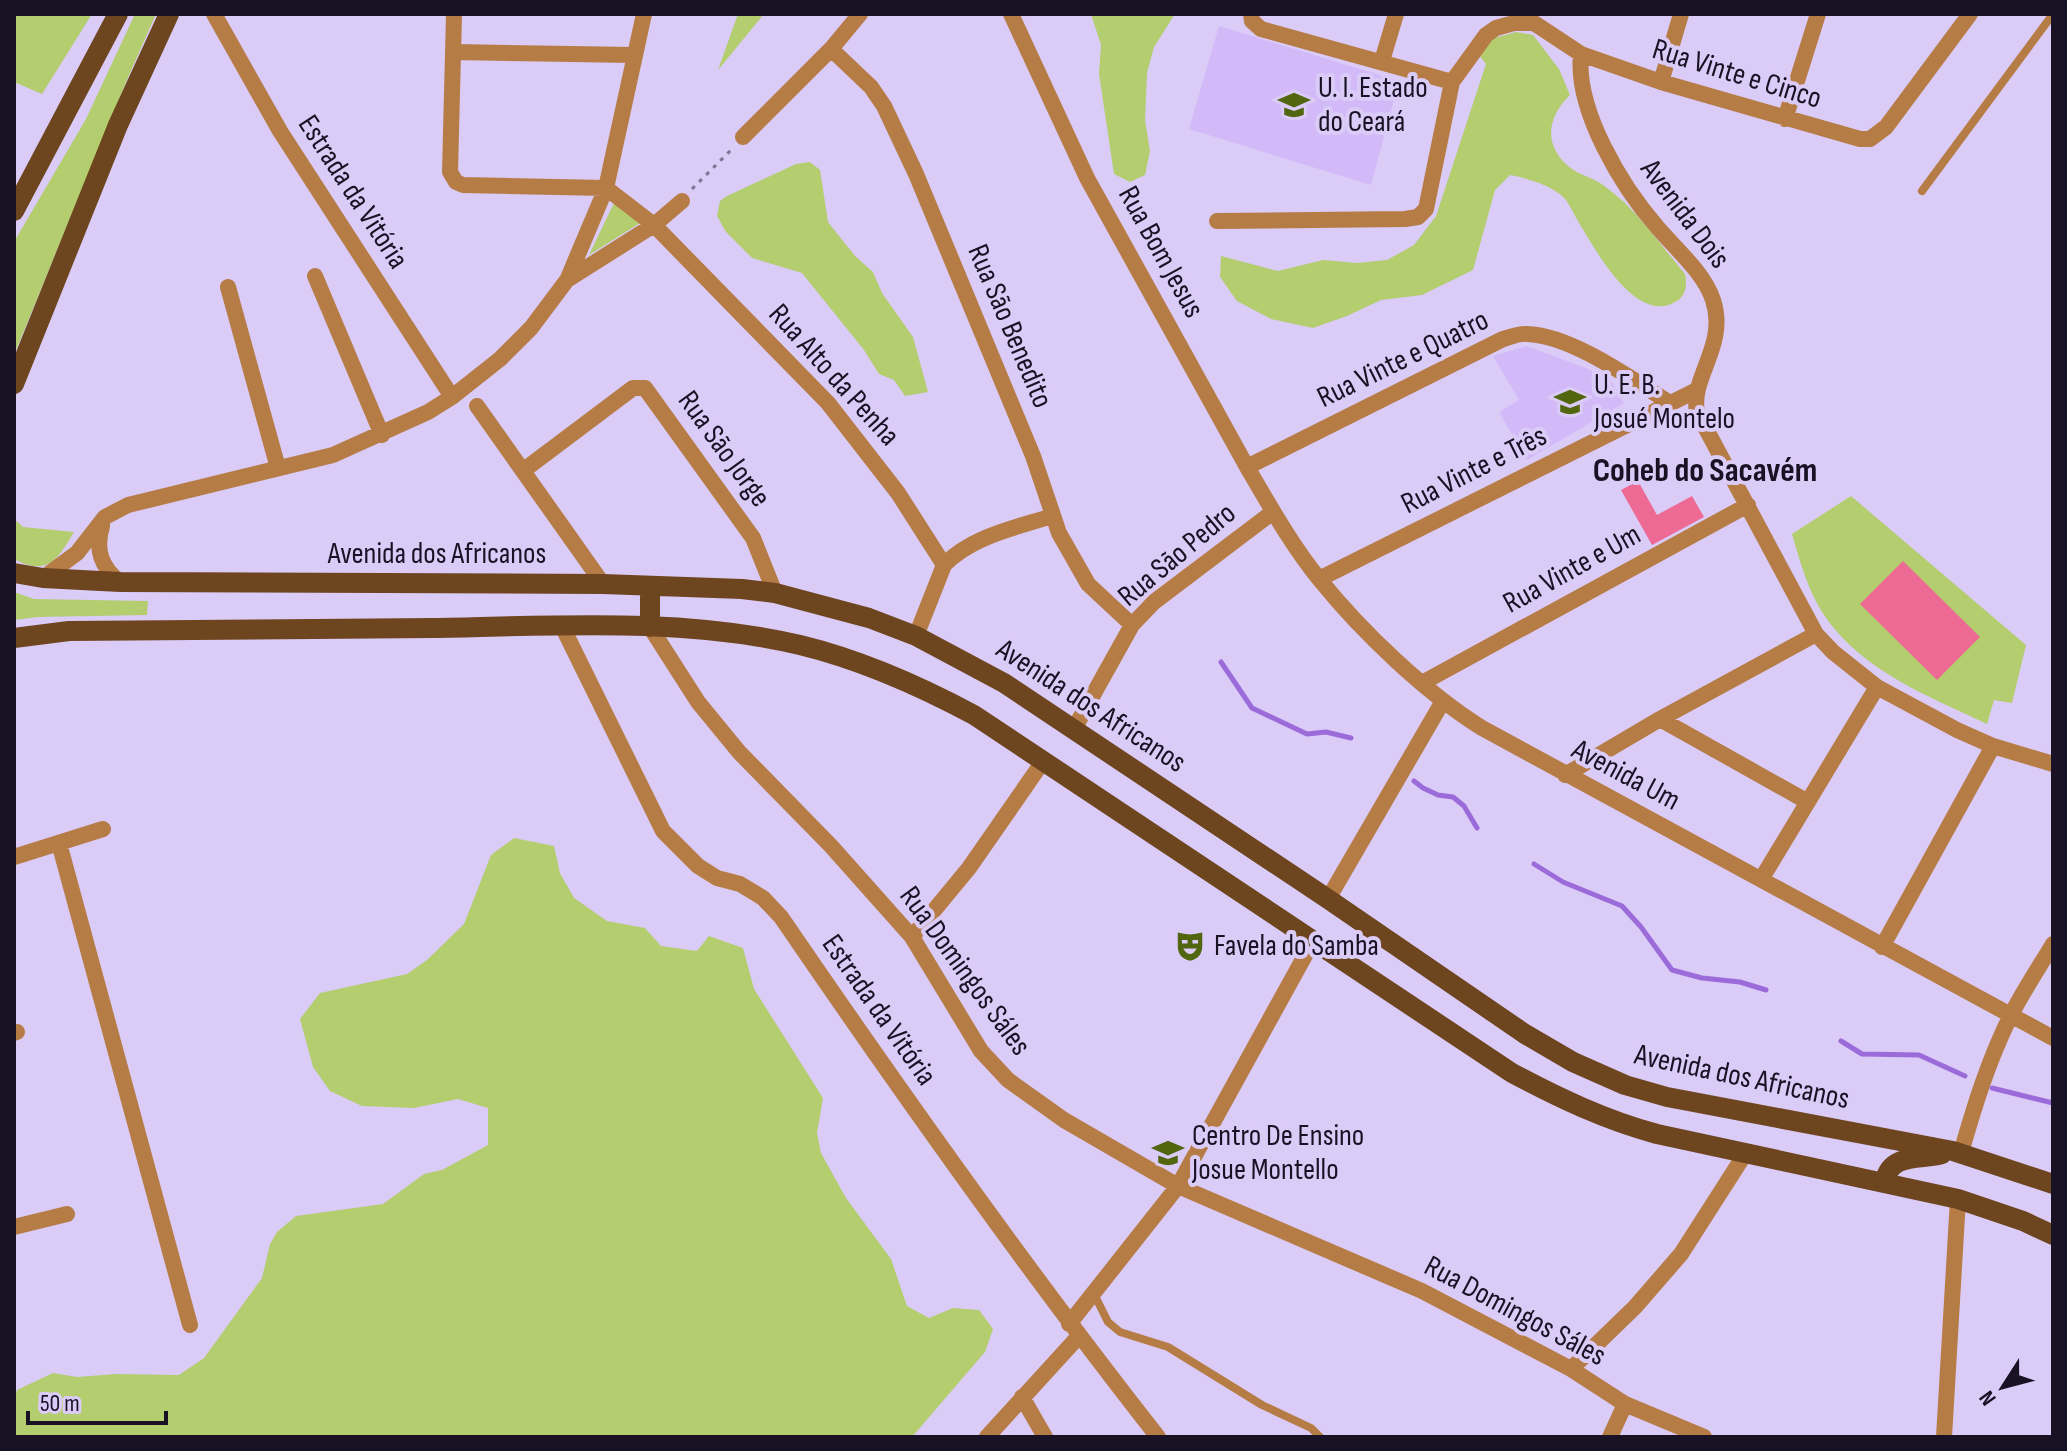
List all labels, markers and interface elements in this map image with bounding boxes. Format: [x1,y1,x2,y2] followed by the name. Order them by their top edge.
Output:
[1648,31,1826,117] street label: Rua Vinte e Cinco
[1318,70,1428,140] place label: U. I. Estado do Ceará
[1277,88,1311,122] school or university icon: U. I. Estado do Ceará
[290,108,416,276] street label: Estrada da Vitória
[1632,152,1738,275] street label: Avenida Dois
[1110,180,1212,324] street label: Rua Bom Jesus
[959,239,1061,413] street label: Rua São Benedito
[761,297,907,453] street label: Rua Alto da Penha
[1312,302,1494,416] street label: Rua Vinte e Quatro
[1593,367,1735,437] place label: U. E. B. Josué Montelo
[670,384,778,514] street label: Rua São Jorge
[1553,385,1587,419] school or university icon: U. E. B. Josué Montelo
[1395,418,1553,522] street label: Rua Vinte e Três
[1593,450,1817,491] district label: Coheb do Sacavém
[1111,496,1243,614] street label: Rua São Pedro
[1497,517,1647,621] street label: Rua Vinte e Um
[327,536,546,572] street label: Avenida dos Africanos
[989,631,1193,781] street label: Avenida dos Africanos
[1565,731,1686,818] street label: Avenida Um
[892,879,1038,1063] street label: Rua Domingos Sáles
[814,928,944,1092] street label: Estrada da Vitória
[1214,928,1379,964] place label: Favela do Samba
[1173,929,1207,963] theatre icon: Favela do Samba
[1630,1036,1853,1117] street label: Avenida dos Africanos
[1191,1118,1364,1188] place label: Centro De Ensino Josue Montello
[1151,1136,1185,1170] school or university icon: Centro De Ensino Josue Montello
[1418,1248,1612,1374] street label: Rua Domingos Sáles
[1963,1347,2043,1427] north arrow
[28,1375,166,1425] scale bar
[1974,1385,2002,1411] text: N
[40,1389,80,1418] text: 50 m

